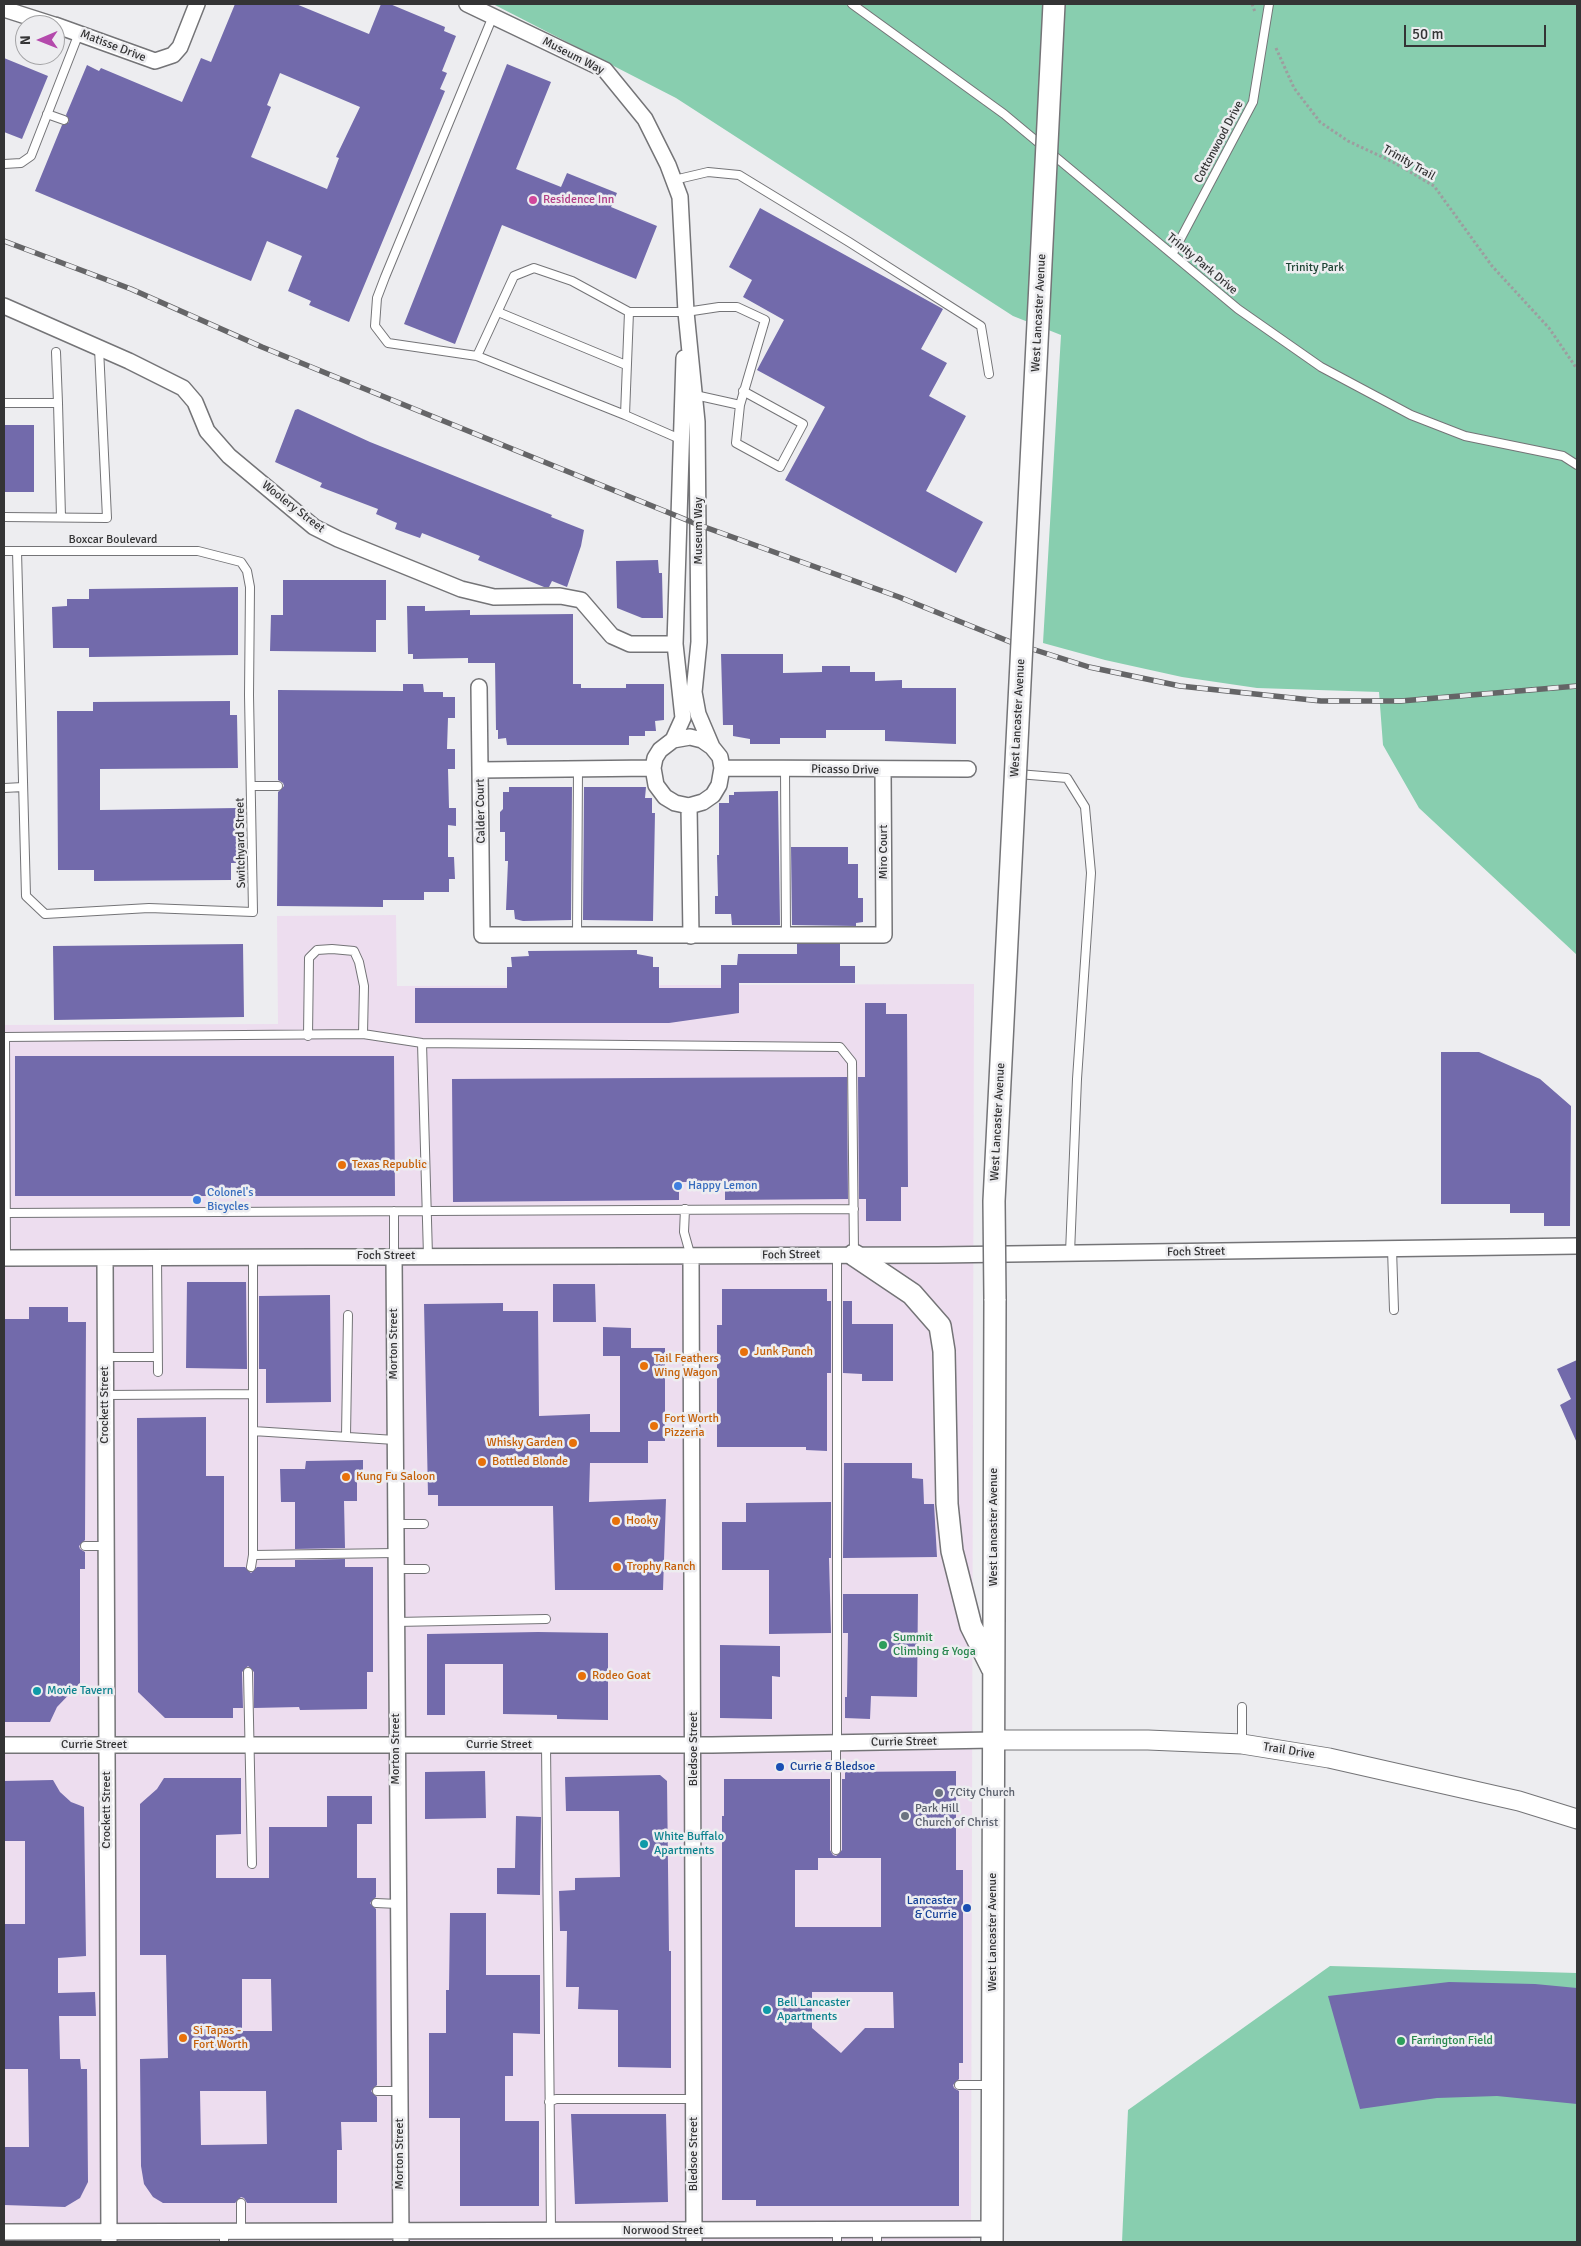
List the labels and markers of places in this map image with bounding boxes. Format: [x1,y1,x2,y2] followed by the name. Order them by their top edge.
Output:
[543,193,614,207] place label: Residence Inn
[527,194,539,206] marker: Residence Inn
[352,1158,427,1172] place label: Texas Republic
[336,1159,348,1171] marker: Texas Republic
[688,1179,757,1193] place label: Happy Lemon
[672,1180,684,1192] marker: Happy Lemon
[207,1186,253,1214] place label: Colonel's Bicycles
[191,1194,203,1206] marker: Colonel's Bicycles
[754,1345,813,1359] place label: Junk Punch
[738,1346,750,1358] marker: Junk Punch
[654,1352,719,1380] place label: Tail Feathers Wing Wagon
[638,1360,650,1372] marker: Tail Feathers Wing Wagon
[664,1412,719,1440] place label: Fort Worth Pizzeria
[648,1420,660,1432] marker: Fort Worth Pizzeria
[486,1436,563,1450] place label: Whisky Garden
[567,1437,579,1449] marker: Whisky Garden
[492,1455,568,1469] place label: Bottled Blonde
[476,1456,488,1468] marker: Bottled Blonde
[356,1470,435,1484] place label: Kung Fu Saloon
[340,1471,352,1483] marker: Kung Fu Saloon
[626,1514,658,1528] place label: Hooky
[610,1515,622,1527] marker: Hooky
[627,1560,696,1574] place label: Trophy Ranch
[611,1561,623,1573] marker: Trophy Ranch
[893,1631,976,1659] place label: Summit Climbing & Yoga
[877,1639,889,1651] marker: Summit Climbing & Yoga
[592,1669,651,1683] place label: Rodeo Goat
[576,1670,588,1682] marker: Rodeo Goat
[47,1684,113,1698] place label: Movie Tavern
[31,1685,43,1697] marker: Movie Tavern
[790,1760,875,1774] place label: Currie & Bledsoe
[774,1761,786,1773] marker: Currie & Bledsoe
[949,1786,1015,1800] place label: 7City Church
[933,1787,945,1799] marker: 7City Church
[915,1802,998,1830] place label: Park Hill Church of Christ
[899,1810,911,1822] marker: Park Hill Church of Christ
[654,1830,724,1858] place label: White Buffalo Apartments
[638,1838,650,1850] marker: White Buffalo Apartments
[907,1894,957,1922] place label: Lancaster & Currie
[961,1902,973,1914] marker: Lancaster & Currie
[777,1996,850,2024] place label: Bell Lancaster Apartments
[761,2004,773,2016] marker: Bell Lancaster Apartments
[193,2024,248,2052] place label: Si Tapas - Fort Worth
[177,2032,189,2044] marker: Si Tapas - Fort Worth
[1411,2034,1493,2048] place label: Farrington Field
[1395,2035,1407,2047] marker: Farrington Field

